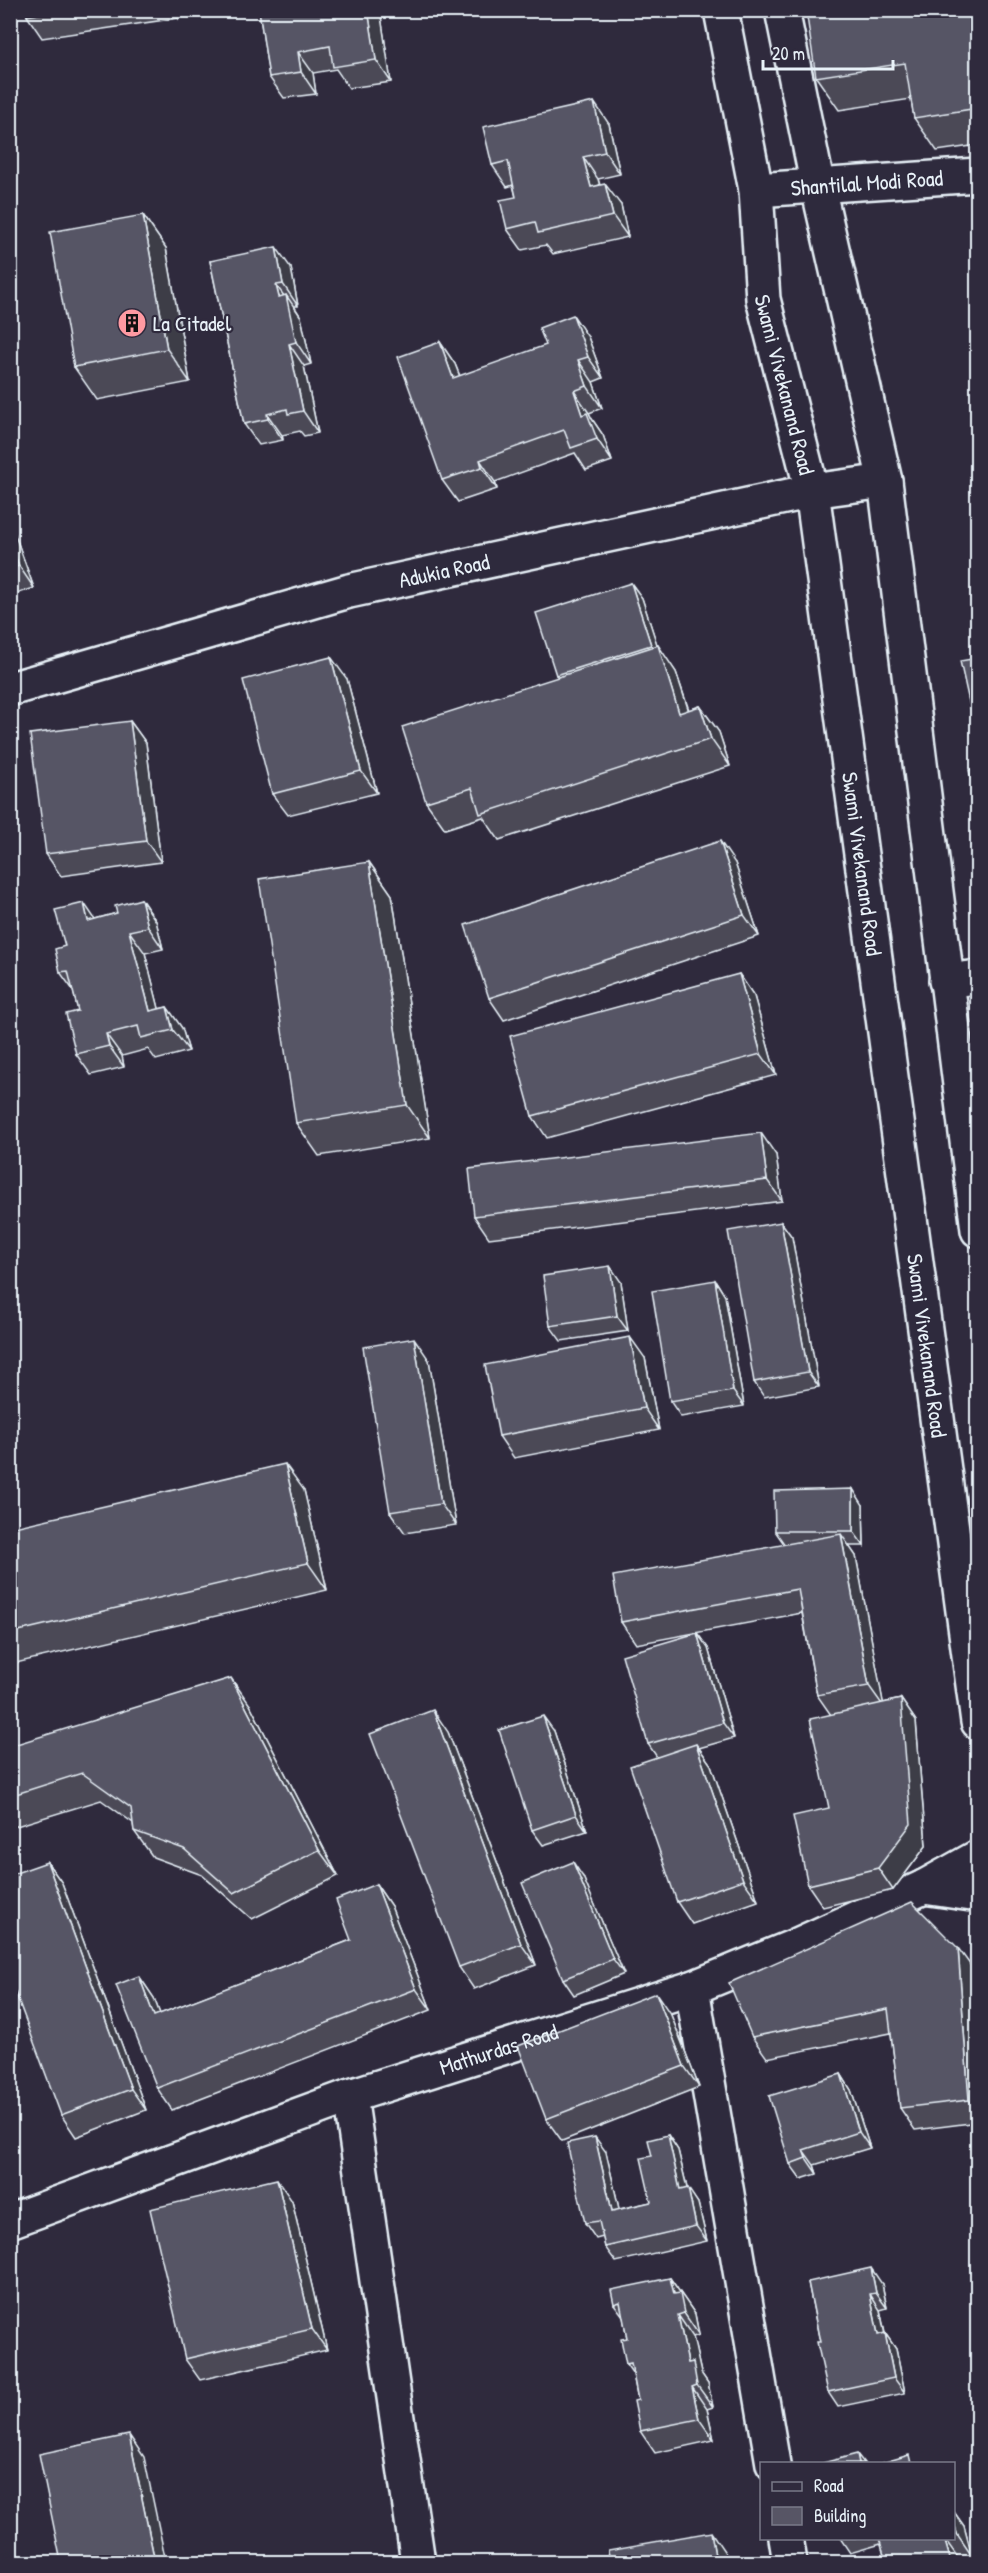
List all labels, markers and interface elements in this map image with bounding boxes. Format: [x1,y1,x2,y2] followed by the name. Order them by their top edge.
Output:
[763,33,894,71] scale bar
[772,41,805,66] text: 20 m
[790,162,944,203] street label: Shantilal Modi Road
[747,291,822,478] street label: Swami Vivekanand Road
[116,307,148,339] building icon: La Citadel
[153,308,231,338] place label: La Citadel
[396,546,492,595] street label: Adukia Road
[835,770,890,958] street label: Swami Vivekanand Road
[900,1252,955,1440] street label: Swami Vivekanand Road
[435,2016,562,2082] street label: Mathurdas Road
[760,2462,955,2540] legend
[814,2473,844,2498] text: Road
[814,2503,866,2528] text: Building

